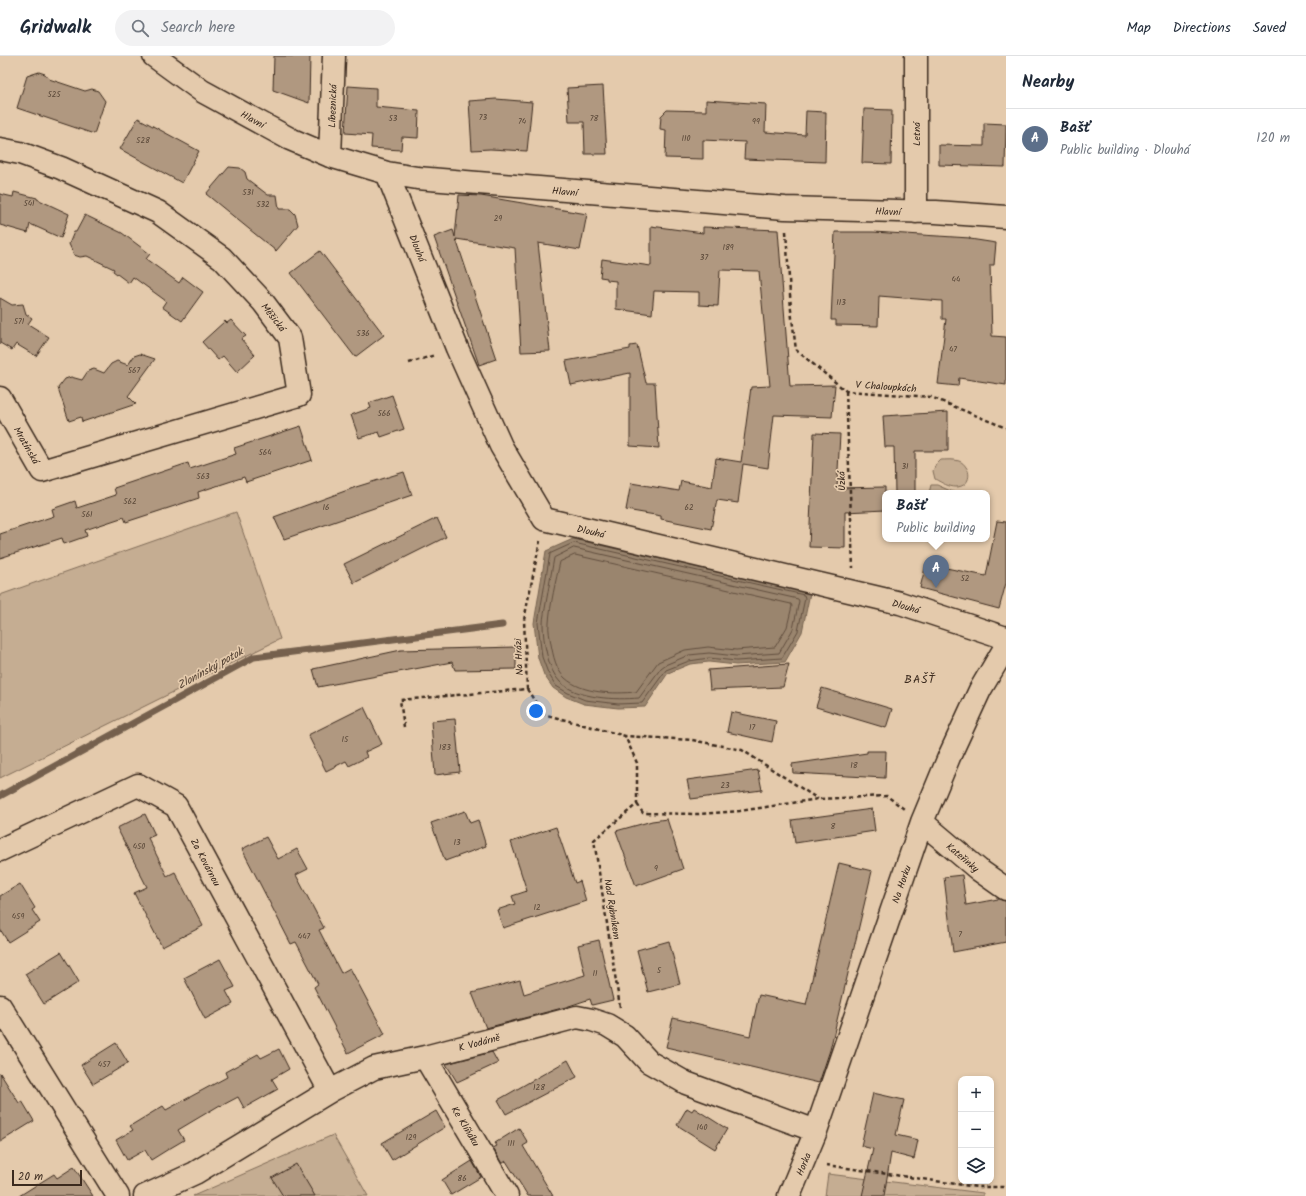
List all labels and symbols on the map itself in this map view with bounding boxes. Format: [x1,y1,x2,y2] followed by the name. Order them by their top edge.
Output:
[324,83,342,128] street label: Líbeznická
[47,88,61,101] house number: 525
[237,107,269,134] street label: Hlavní
[479,111,488,124] house number: 73
[389,112,398,125] house number: 53
[590,112,598,125] house number: 78
[518,115,527,128] house number: 74
[752,115,760,128] house number: 99
[909,121,925,146] street label: Letná
[681,132,691,145] house number: 110
[136,134,150,147] house number: 528
[551,183,580,201] street label: Hlavní
[242,186,254,199] house number: 531
[23,197,35,210] house number: 541
[256,198,270,211] house number: 532
[875,204,903,221] street label: Hlavní
[494,212,502,225] house number: 29
[404,232,430,266] street label: Dlouhá
[722,241,734,254] house number: 189
[700,251,708,264] house number: 37
[952,273,961,286] house number: 44
[836,296,846,309] house number: 113
[257,300,290,336] street label: Měšická
[14,315,25,328] house number: 571
[356,327,370,340] house number: 536
[949,343,957,356] house number: 47
[128,364,141,377] house number: 567
[855,377,917,397] street label: V Chaloupkách
[377,407,391,420] house number: 566
[9,424,44,468] street label: Mratínská
[258,446,272,459] house number: 564
[901,460,909,473] house number: 31
[196,470,210,483] house number: 563
[834,470,850,491] street label: Úzká
[123,495,137,508] house number: 562
[323,501,329,514] house number: 16
[684,501,694,514] house number: 62
[81,508,93,521] house number: 561
[575,521,608,543] street label: Dlouhá
[923,555,949,588] pin: A
[961,572,970,585] house number: 52
[890,595,923,619] street label: Dlouhá
[510,637,528,676] street label: Na Hrázi
[174,642,248,694] water label: Zlonínský potok
[904,670,936,689] district label: BAŠŤ
[526,701,546,721] your location
[749,721,755,734] house number: 17
[342,733,349,746] house number: 15
[439,741,451,754] house number: 183
[850,759,858,772] house number: 18
[720,779,730,792] house number: 23
[831,820,836,833] house number: 8
[186,836,225,889] street label: Za Kovárnou
[453,836,461,849] house number: 13
[942,839,983,877] street label: Kateřinky
[133,840,145,853] house number: 450
[654,862,658,875] house number: 9
[888,863,916,906] street label: Na Horku
[599,878,625,941] street label: Nad Rybníkem
[533,901,541,914] house number: 12
[12,910,24,923] house number: 459
[958,928,962,941] house number: 7
[298,930,311,943] house number: 447
[657,964,662,977] house number: 5
[592,967,598,980] house number: 11
[457,1030,502,1056] street label: K Vodárně
[98,1058,111,1071] house number: 457
[533,1081,545,1094] house number: 128
[447,1103,484,1150] street label: Ke Klíňáku
[697,1121,707,1134] house number: 140
[405,1131,417,1144] house number: 129
[507,1137,515,1150] house number: 111
[792,1150,816,1178] street label: Horka
[12,1168,82,1187] scale bar
[457,1172,467,1185] house number: 86

